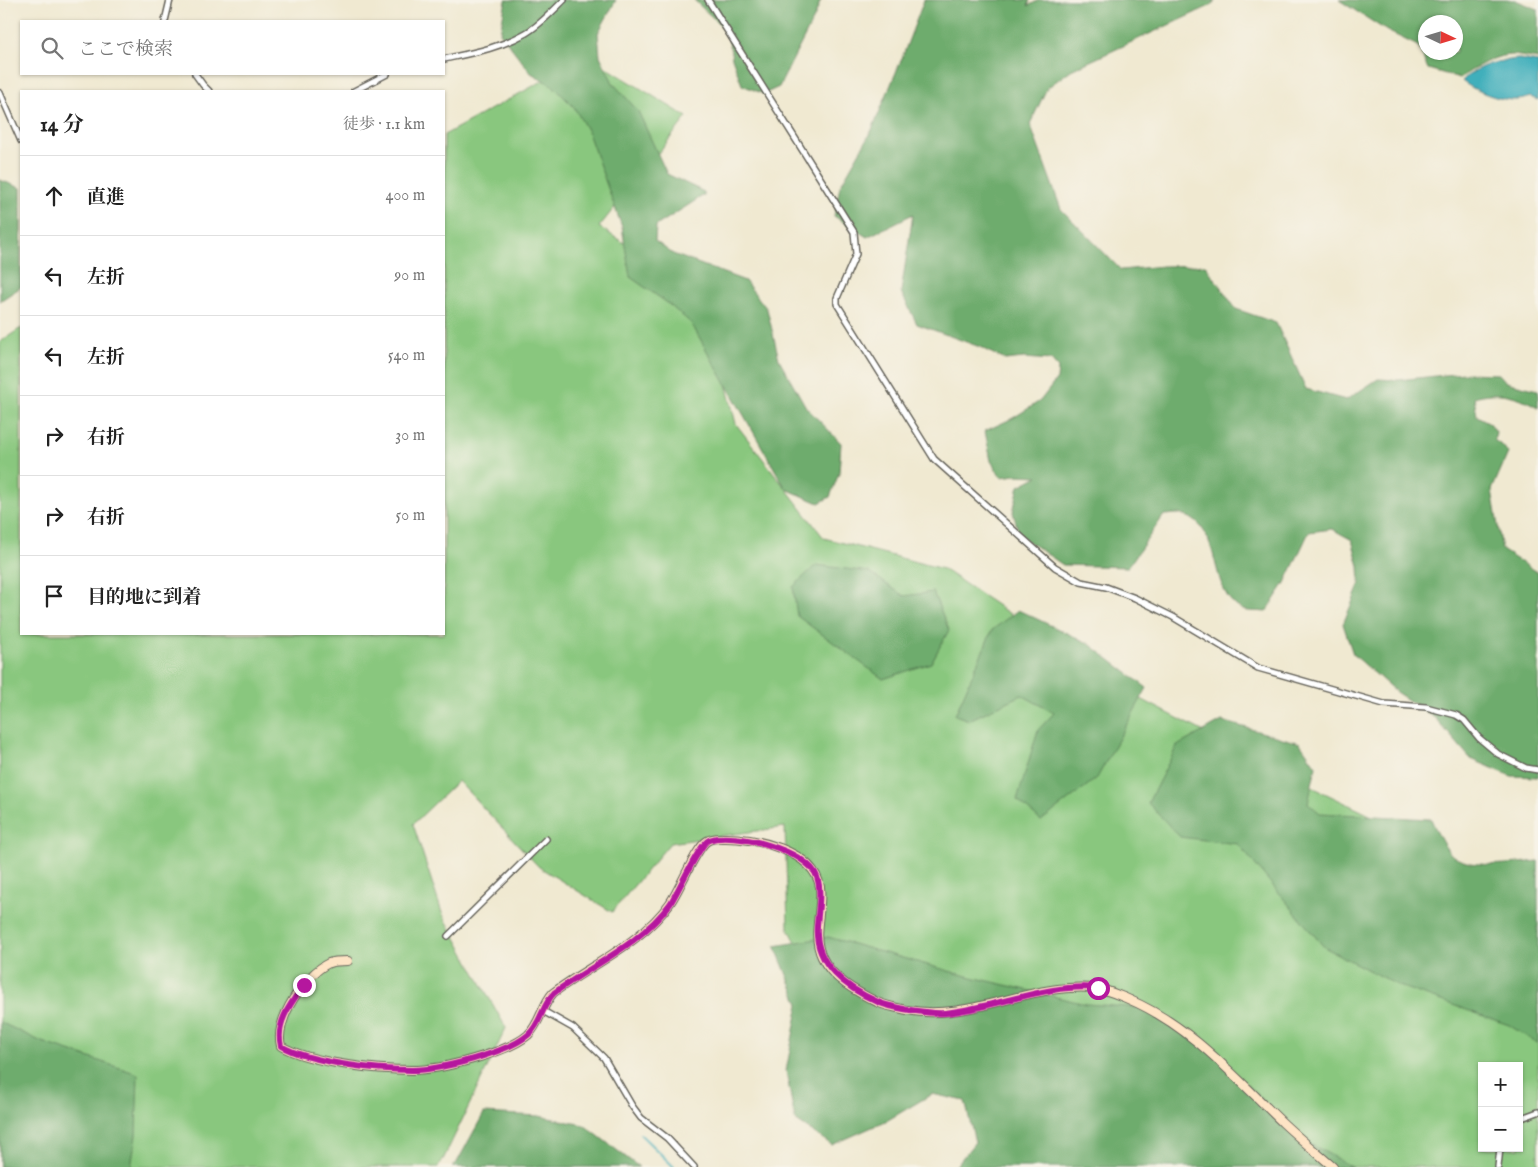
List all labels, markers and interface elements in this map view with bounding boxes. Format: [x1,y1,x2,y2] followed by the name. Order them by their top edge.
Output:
[1418,15,1463,60] north arrow
[20,20,445,75] search box
[38,34,66,62] icon: search
[78,38,173,62] text: ここで検索
[40,112,84,139] text: 14 分
[343,115,425,135] text: 徒歩 · 1.1 km
[40,182,68,210] icon: ahead
[87,186,125,210] text: 直進
[386,186,425,206] text: 400 m
[40,262,68,290] icon: left
[87,266,125,290] text: 左折
[394,266,425,286] text: 90 m
[40,342,68,370] icon: left
[87,346,125,370] text: 左折
[388,346,425,366] text: 540 m
[40,422,68,450] icon: right
[87,426,125,450] text: 右折
[395,426,425,446] text: 30 m
[40,502,68,530] icon: right
[87,506,125,530] text: 右折
[396,506,425,526] text: 50 m
[40,582,68,610] icon: arrive
[87,586,201,610] text: 目的地に到着
[293,974,316,997] route end
[1087,977,1110,1000] route start
[1478,1062,1523,1152] map controls
[1478,1062,1523,1107] button: +
[1478,1107,1523,1152] button: −

